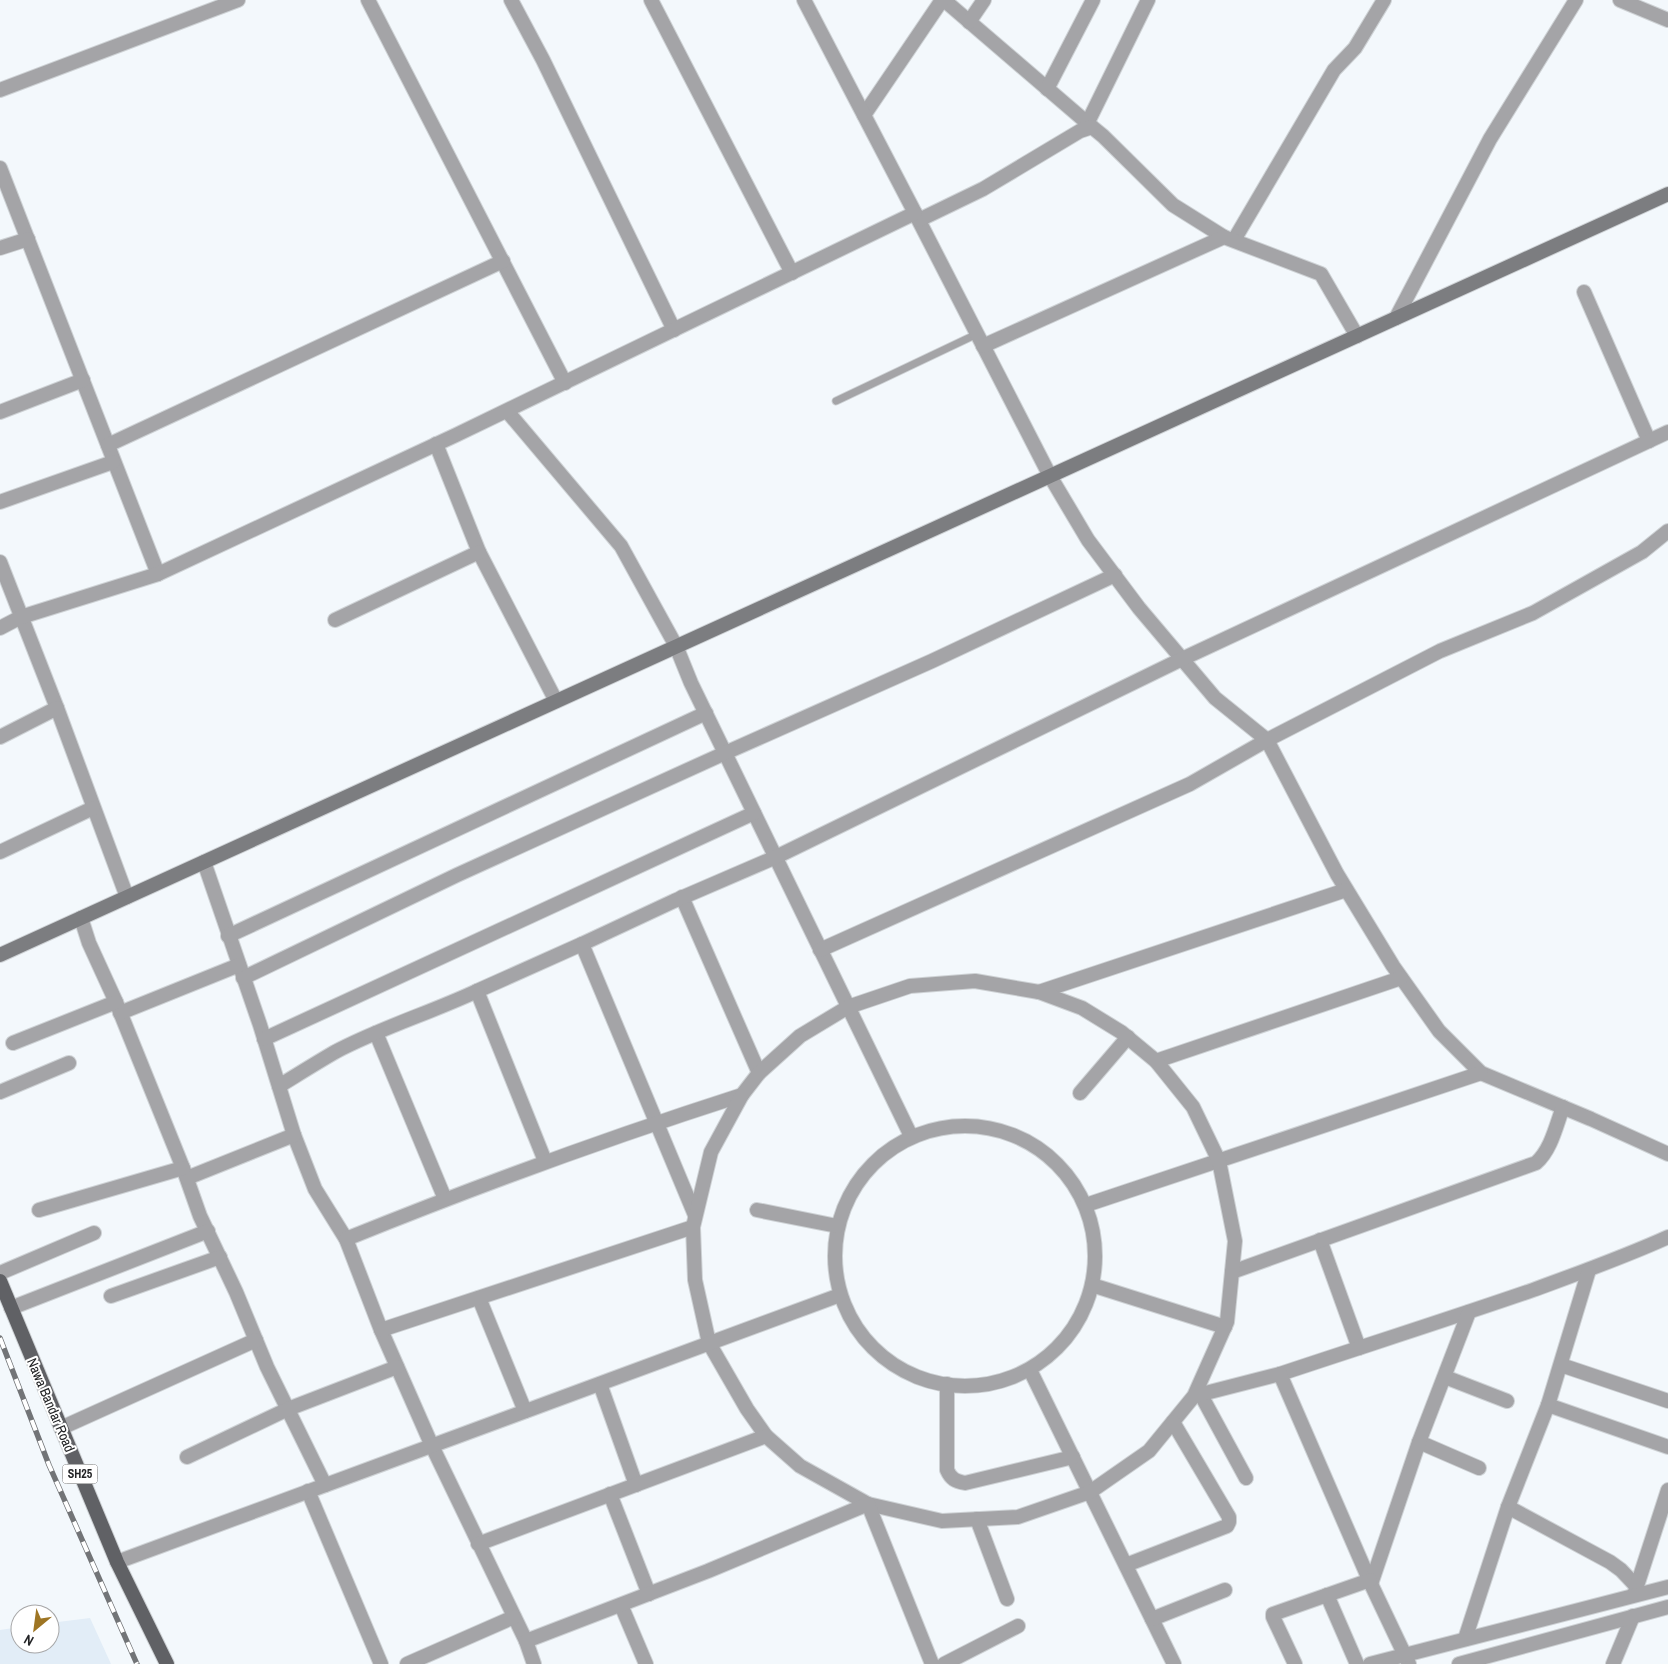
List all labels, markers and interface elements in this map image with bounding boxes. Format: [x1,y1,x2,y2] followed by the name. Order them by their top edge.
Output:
[23,1355,79,1455] street label: Nawa Bandar Road
[62,1465,98,1484] road number: SH25
[10,1604,60,1654] north arrow
[21,1630,37,1650] text: N

